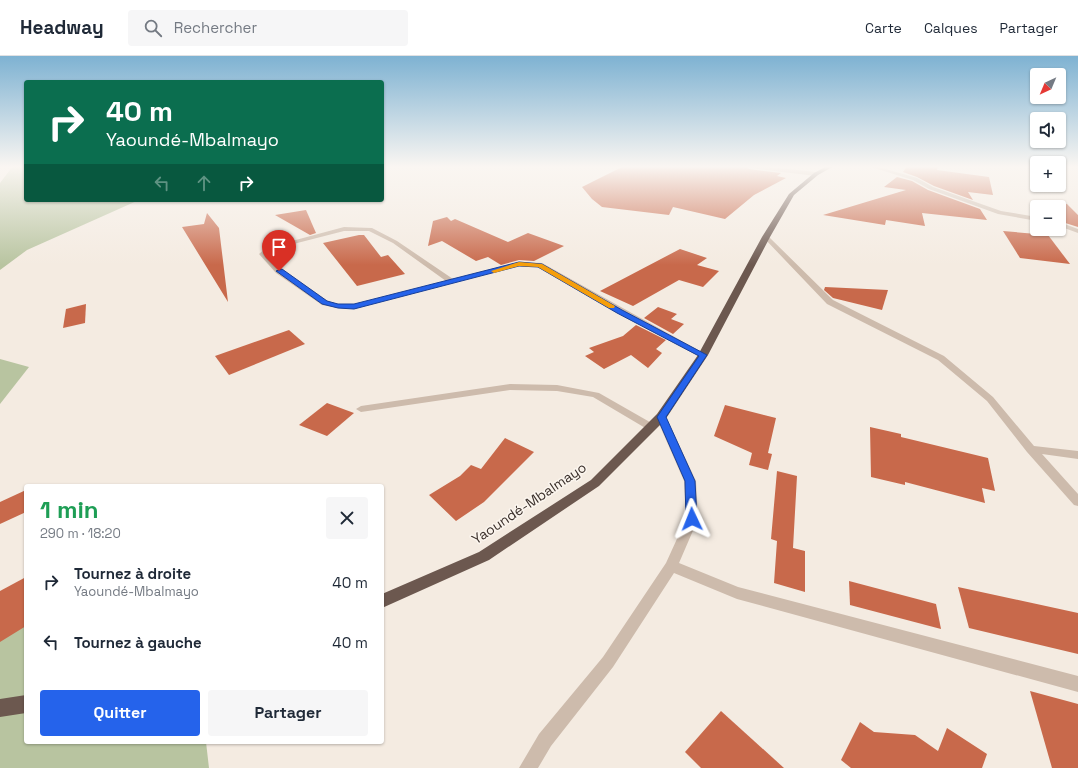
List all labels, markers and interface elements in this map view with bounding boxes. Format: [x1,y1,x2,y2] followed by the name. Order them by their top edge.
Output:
[128,10,408,46] search box
[20,15,104,40] text: Headway
[142,17,164,39] icon: search
[174,18,257,37] text: Rechercher
[865,19,902,37] text: Carte
[924,19,978,37] text: Calques
[1000,19,1058,37] text: Partager
[1030,68,1066,104] north arrow
[1030,68,1066,236] map controls
[106,93,173,129] text: 40 m
[40,96,92,148] icon: right
[1030,112,1066,148] button: sound
[106,128,279,151] text: Yaoundé-Mbalmayo
[1030,156,1066,192] button: +
[151,172,173,194] icon: left
[193,172,215,194] icon: ahead
[235,172,257,194] icon: right
[1030,200,1066,236] button: −
[262,230,296,271] pin
[268,236,290,258] icon: arrive
[468,458,590,548] street label: Yaoundé-Mbalmayo
[40,494,99,525] text: 1 min
[326,497,368,539] button: close
[671,498,713,540] position arrow
[40,525,121,542] text: 290 m · 18:20
[74,564,191,583] text: Tournez à droite
[40,571,62,593] icon: right
[332,573,368,592] text: 40 m
[74,583,199,600] text: Yaoundé-Mbalmayo
[40,631,62,653] icon: left
[74,633,202,652] text: Tournez à gauche
[332,633,368,652] text: 40 m
[40,690,200,736] button: Quitter
[208,690,368,736] button: Partager

